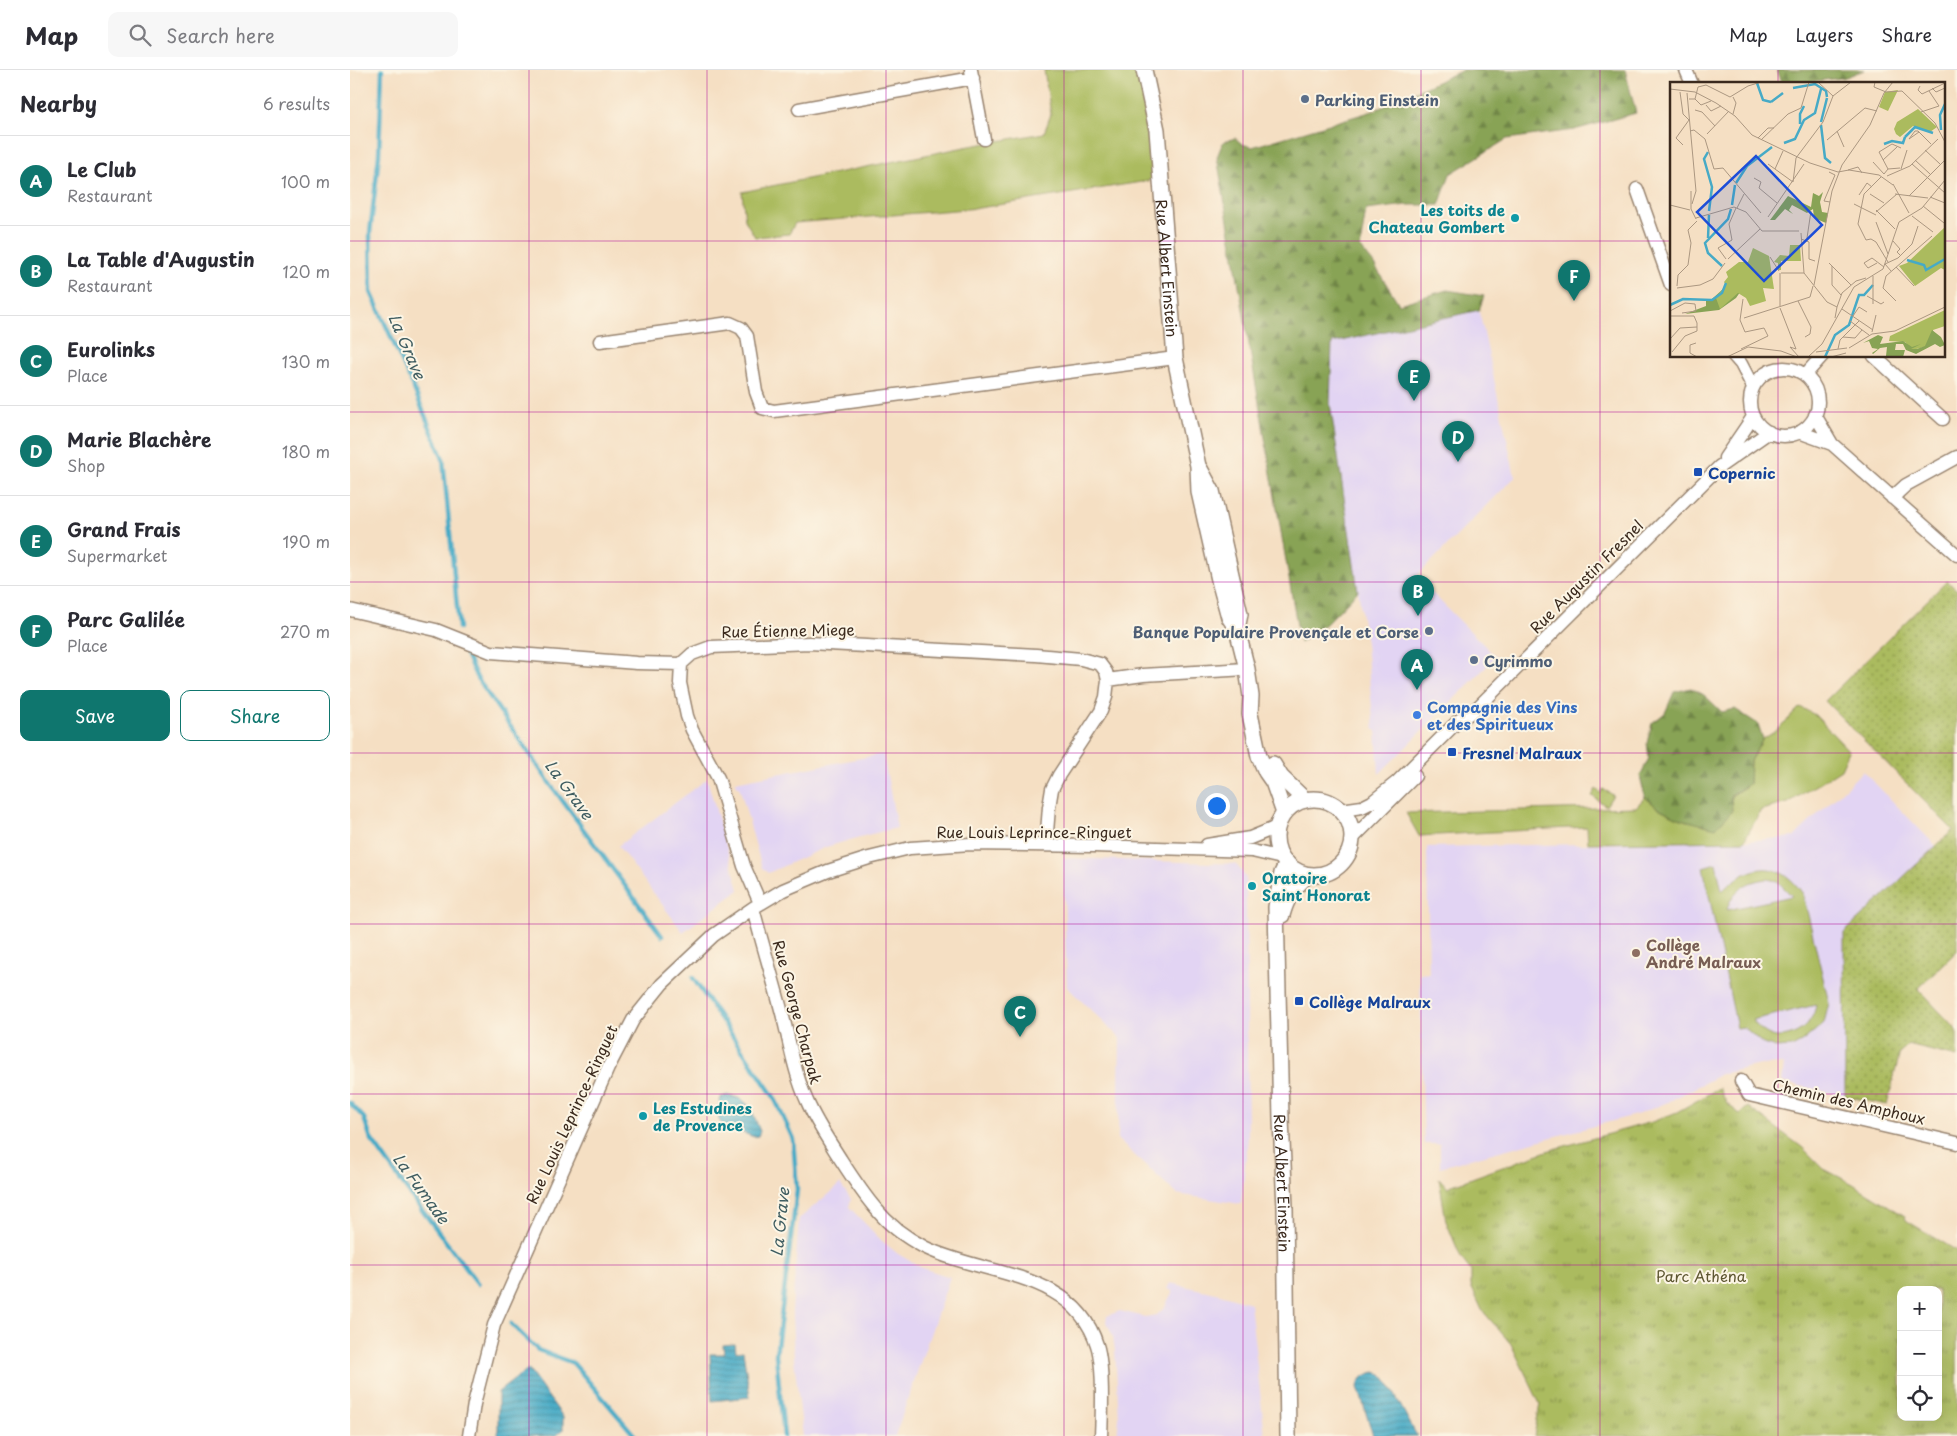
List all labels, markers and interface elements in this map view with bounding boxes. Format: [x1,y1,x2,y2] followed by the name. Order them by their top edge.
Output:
[108,12,458,57] search box
[25,17,78,53] text: Map
[126,21,154,49] icon: search
[166,21,275,49] text: Search here
[1729,21,1768,48] text: Map
[1796,21,1853,48] text: Layers
[1881,21,1932,48] text: Share
[1670,82,1944,358] inset map
[20,87,97,119] text: Nearby
[1315,88,1439,111] place label: Parking Einstein
[263,91,330,115] text: 6 results
[1299,93,1311,105] marker: Parking Einstein
[67,155,136,183] text: Le Club
[30,169,42,193] text: A
[281,169,330,193] text: 100 m
[67,183,153,207] text: Restaurant
[1151,198,1185,338] street label: Rue Albert Einstein
[1368,198,1505,238] place label: Les toits de Chateau Gombert
[1509,212,1521,224] marker: Les toits de Chateau Gombert
[67,245,255,273] text: La Table d'Augustin
[31,259,41,283] text: B
[283,259,330,283] text: 120 m
[1558,260,1590,301] pin: F
[67,273,153,297] text: Restaurant
[383,310,433,384] water label: La Grave
[67,335,155,363] text: Eurolinks
[30,349,42,373] text: C
[282,349,330,373] text: 130 m
[1398,360,1430,401] pin: E
[67,363,108,387] text: Place
[1442,421,1474,462] pin: D
[67,425,211,453] text: Marie Blachère
[30,439,42,463] text: D
[282,439,330,463] text: 180 m
[67,453,105,477] text: Shop
[1708,461,1775,484] place label: Copernic
[1692,466,1704,478] marker: Copernic
[1524,514,1648,638] street label: Rue Augustin Fresnel
[67,515,181,543] text: Grand Frais
[31,529,41,553] text: E
[282,529,330,553] text: 190 m
[67,543,167,567] text: Supermarket
[1402,575,1434,616] pin: B
[67,605,185,633] text: Parc Galilée
[721,617,855,643] street label: Rue Étienne Miege
[31,619,41,643] text: F
[280,619,330,643] text: 270 m
[1132,620,1419,643] place label: Banque Populaire Provençale et Corse
[1423,625,1435,637] marker: Banque Populaire Provençale et Corse
[67,633,108,657] text: Place
[1401,649,1433,690] pin: A
[1484,649,1552,672] place label: Cyrimmo
[1468,654,1480,666] marker: Cyrimmo
[20,690,170,741] button: Save
[180,690,330,741] button: Share
[1427,695,1577,735] place label: Compagnie des Vins et des Spiritueux
[1411,709,1423,721] marker: Compagnie des Vins et des Spiritueux
[1462,741,1582,764] place label: Fresnel Malraux
[1446,746,1458,758] marker: Fresnel Malraux
[540,754,601,825] water label: La Grave
[1204,793,1230,819] your location
[936,820,1132,843] street label: Rue Louis Leprince-Ringuet
[1262,866,1370,906] place label: Oratoire Saint Honorat
[1246,880,1258,892] marker: Oratoire Saint Honorat
[1646,933,1761,973] place label: Collège André Malraux
[768,937,828,1087] street label: Rue George Charpak
[1630,947,1642,959] marker: Collège André Malraux
[1309,990,1431,1013] place label: Collège Malraux
[1293,995,1305,1007] marker: Collège Malraux
[1004,996,1036,1037] pin: C
[519,1021,623,1207] street label: Rue Louis Leprince-Ringuet
[1770,1072,1928,1130] street label: Chemin des Amphoux
[653,1096,752,1136] place label: Les Estudines de Provence
[637,1110,649,1122] marker: Les Estudines de Provence
[1269,1114,1297,1252] street label: Rue Albert Einstein
[388,1148,457,1230] water label: La Fumade
[763,1185,795,1258] water label: La Grave
[1656,1264,1747,1287] park label: Parc Athéna
[1897,1286,1942,1421] map controls
[1897,1286,1942,1331] button: +
[1897,1331,1942,1376] button: −
[1897,1376,1942,1421] button: locate

